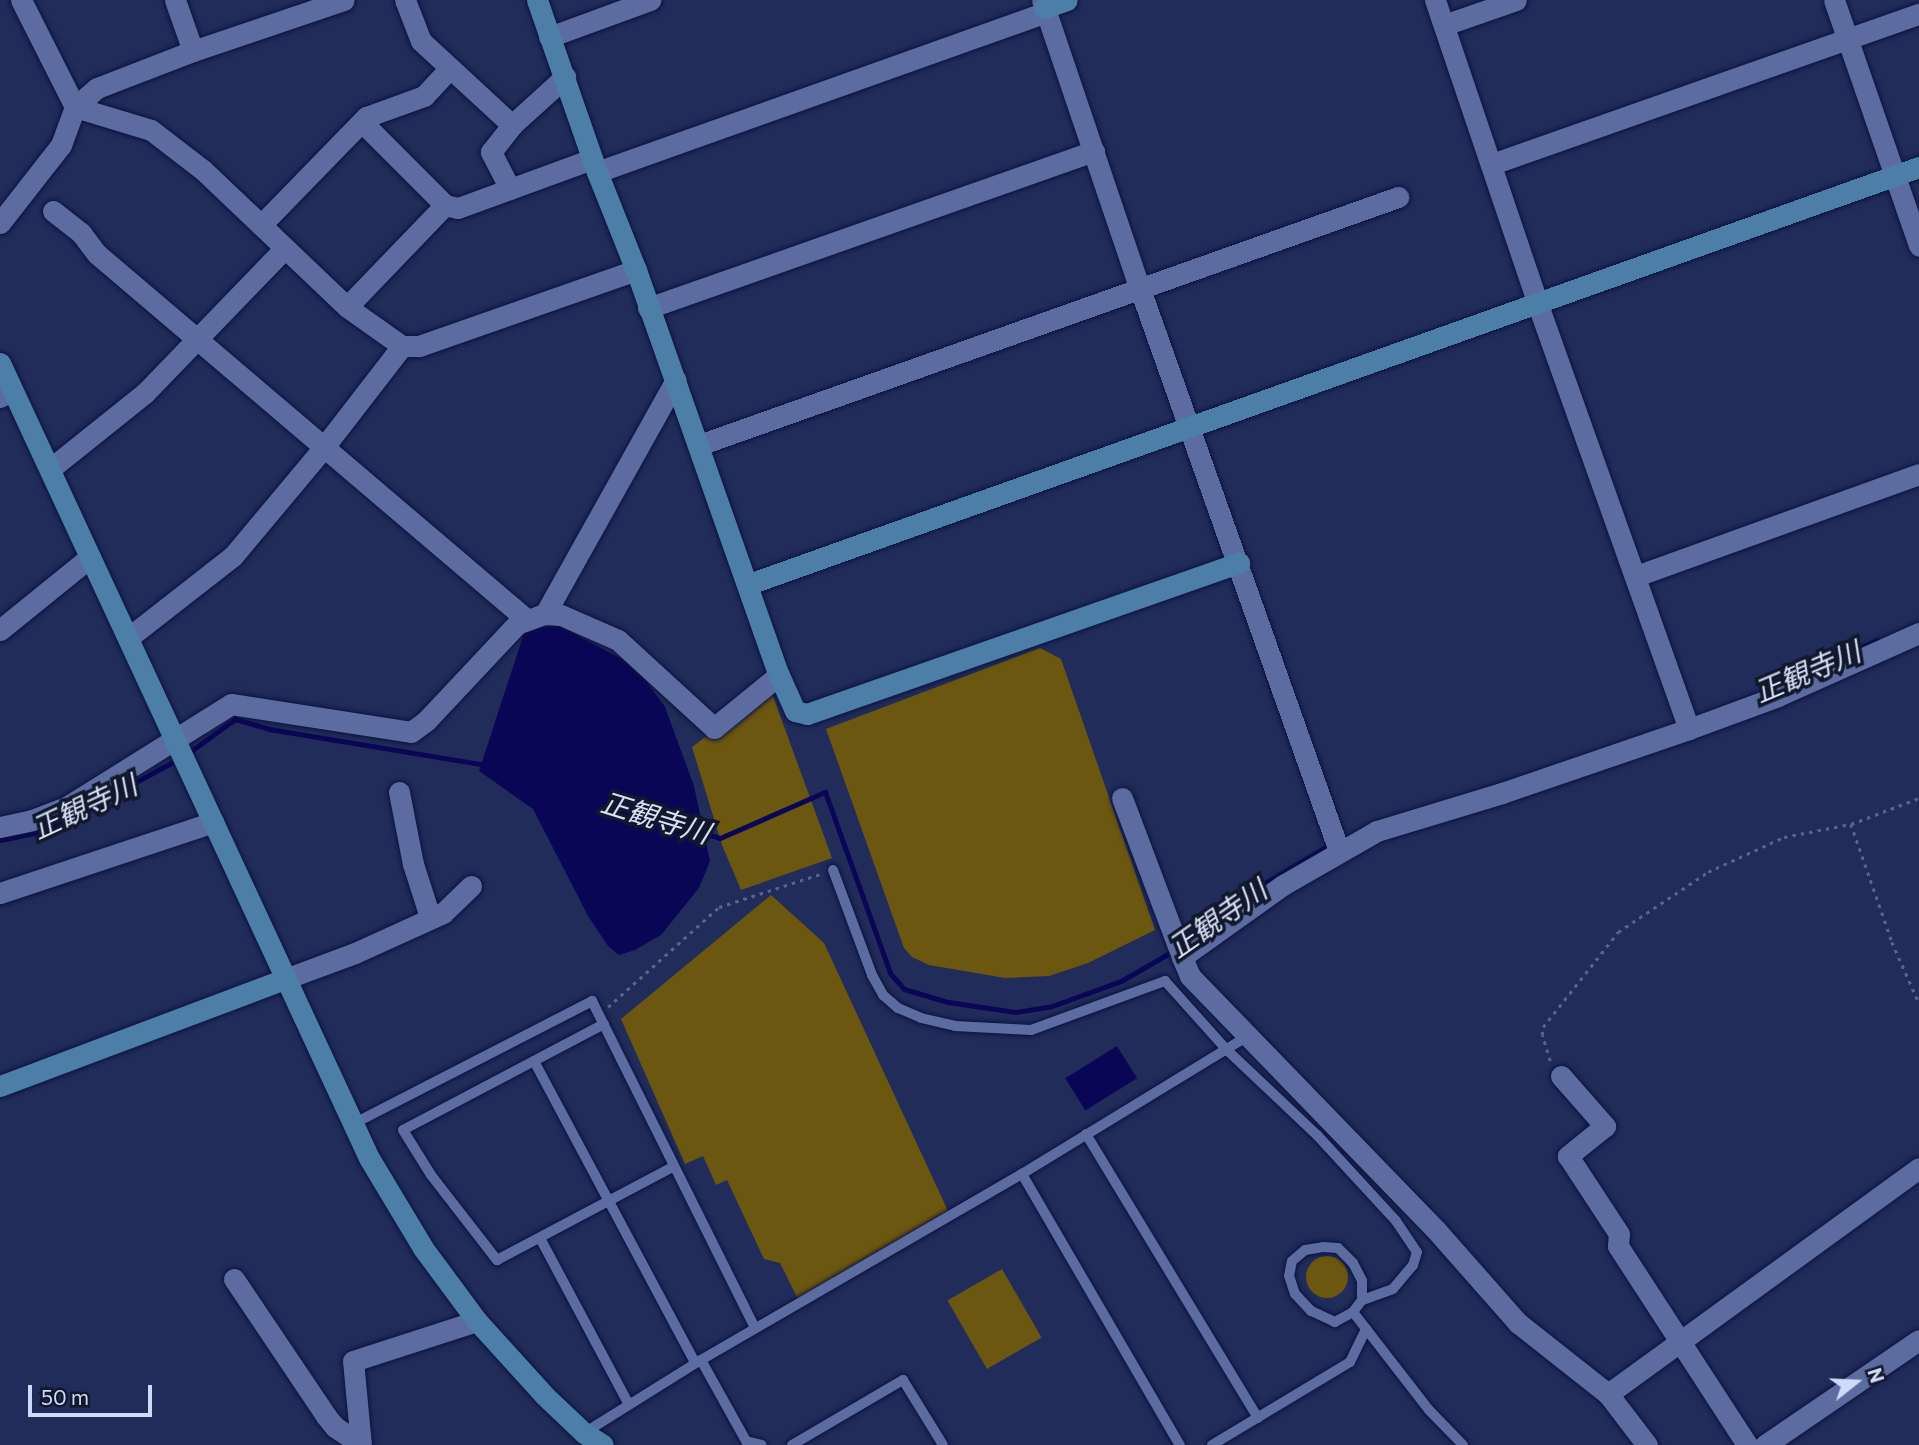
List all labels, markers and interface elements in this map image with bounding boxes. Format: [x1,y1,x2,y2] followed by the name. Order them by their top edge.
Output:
[1749,634,1865,708] water label: 正観寺川
[26,767,142,845] water label: 正観寺川
[598,785,714,849] water label: 正観寺川
[1161,872,1273,964] water label: 正観寺川
[1821,1347,1891,1417] north arrow
[1863,1365,1890,1386] text: N
[32,1372,156,1416] scale bar
[41,1384,89,1409] text: 50 m

